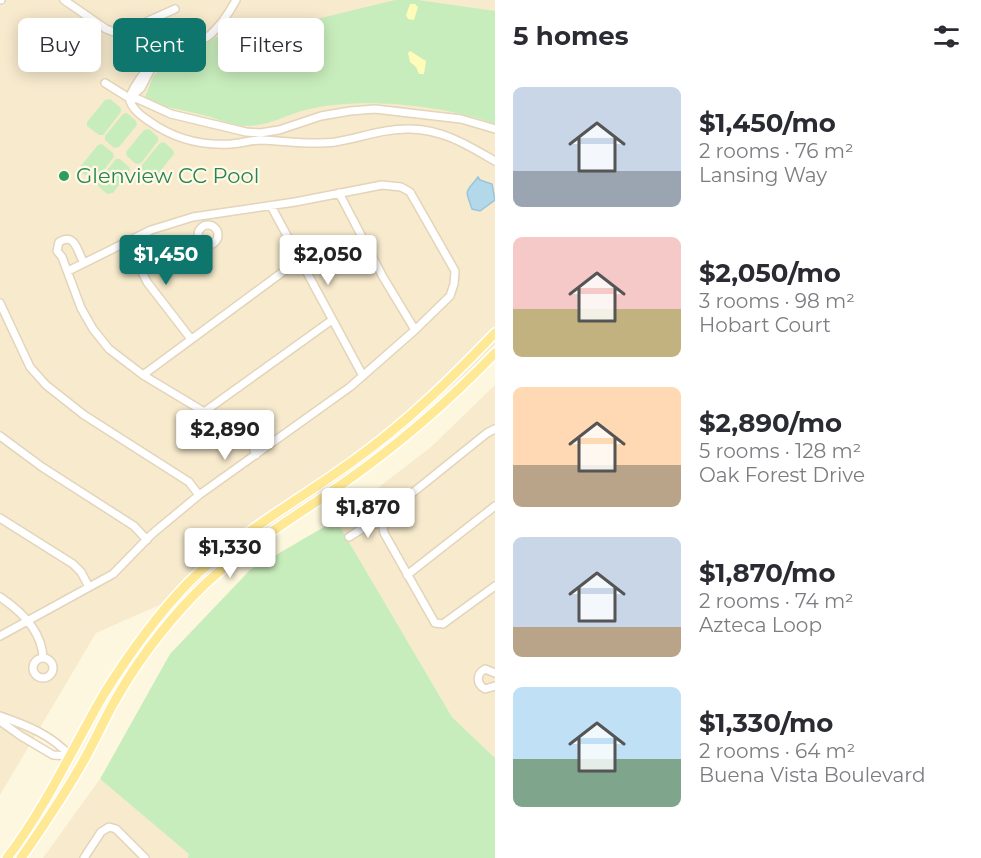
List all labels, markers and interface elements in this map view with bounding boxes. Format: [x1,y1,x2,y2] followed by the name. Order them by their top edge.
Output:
[18,18,101,72] chip: Buy
[113,18,206,72] chip: Rent
[218,18,324,72] chip: Filters
[513,20,629,52] text: 5 homes
[930,20,963,53] icon: filters
[699,107,836,139] text: $1,450/mo
[561,111,633,183] icon: home
[699,139,854,163] text: 2 rooms · 76 m²
[76,163,259,188] place label: Glenview CC Pool
[699,163,827,187] text: Lansing Way
[57,169,71,183] marker: Glenview CC Pool
[117,235,215,286] pin: $1,450
[279,235,377,286] pin: $2,050
[134,242,198,266] text: $1,450
[294,242,362,266] text: $2,050
[699,257,841,289] text: $2,050/mo
[561,261,633,333] icon: home
[699,289,855,313] text: 3 rooms · 98 m²
[699,313,831,337] text: Hobart Court
[699,407,842,439] text: $2,890/mo
[176,410,274,461] pin: $2,890
[561,411,633,483] icon: home
[190,417,260,441] text: $2,890
[699,439,861,463] text: 5 rooms · 128 m²
[699,463,865,487] text: Oak Forest Drive
[319,488,417,539] pin: $1,870
[336,495,400,519] text: $1,870
[181,528,279,579] pin: $1,330
[199,535,262,559] text: $1,330
[699,557,835,589] text: $1,870/mo
[561,561,633,633] icon: home
[699,589,854,613] text: 2 rooms · 74 m²
[699,613,822,637] text: Azteca Loop
[699,707,833,739] text: $1,330/mo
[561,711,633,783] icon: home
[699,739,855,763] text: 2 rooms · 64 m²
[699,763,926,787] text: Buena Vista Boulevard

